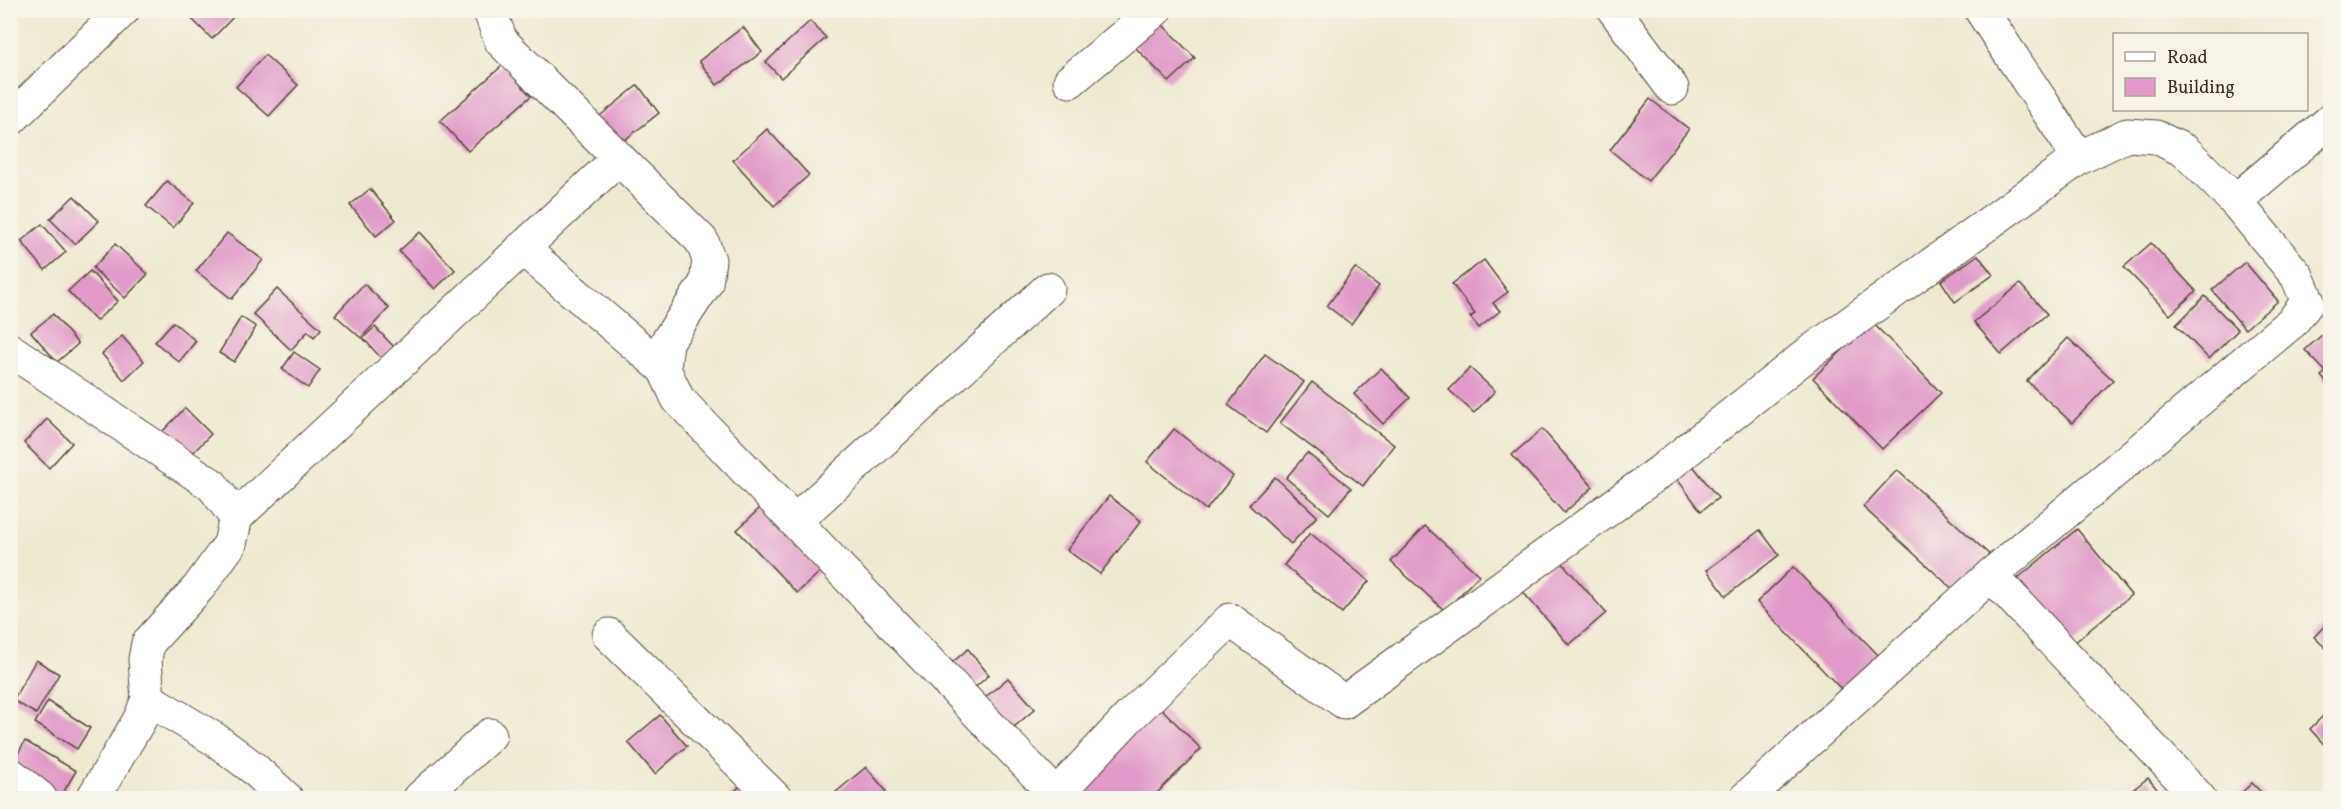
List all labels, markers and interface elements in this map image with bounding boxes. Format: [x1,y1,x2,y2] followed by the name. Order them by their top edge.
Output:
[2113,33,2308,111] legend
[2167,46,2208,71] text: Road
[2167,76,2235,101] text: Building

